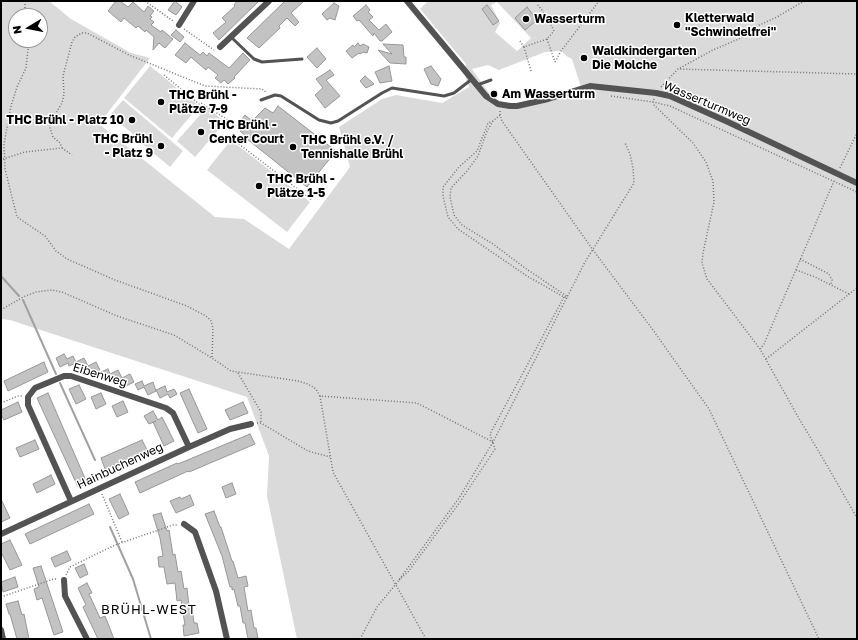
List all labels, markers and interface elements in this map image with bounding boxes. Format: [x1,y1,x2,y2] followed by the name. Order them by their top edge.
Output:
[8,8,48,48] north arrow
[685,11,776,39] place label: Kletterwald "Schwindelfrei"
[534,12,605,26] place label: Wasserturm
[521,14,531,24] marker: Wasserturm
[672,20,682,30] marker: Kletterwald "Schwindelfrei"
[10,25,24,35] text: N
[592,44,697,72] place label: Waldkindergarten Die Molche
[579,53,589,63] marker: Waldkindergarten Die Molche
[661,78,753,128] street label: Wasserturmweg
[502,87,595,101] place label: Am Wasserturm
[169,88,237,116] place label: THC Brühl - Plätze 7-9
[489,89,499,99] marker: Am Wasserturm
[156,97,166,107] marker: THC Brühl - Plätze 7-9
[6,113,124,127] place label: THC Brühl - Platz 10
[127,115,137,125] marker: THC Brühl - Platz 10
[209,118,284,146] place label: THC Brühl - Center Court
[196,127,206,137] marker: THC Brühl - Center Court
[93,132,153,160] place label: THC Brühl - Platz 9
[301,133,403,161] place label: THC Brühl e.V. / Tennishalle Brühl
[156,141,166,151] marker: THC Brühl - Platz 9
[288,142,298,152] marker: THC Brühl e.V. / Tennishalle Brühl
[267,172,335,200] place label: THC Brühl - Plätze 1-5
[254,181,264,191] marker: THC Brühl - Plätze 1-5
[71,360,129,390] street label: Eibenweg
[75,440,165,492] street label: Hainbuchenweg
[101,602,197,618] district label: BRÜHL-WEST

